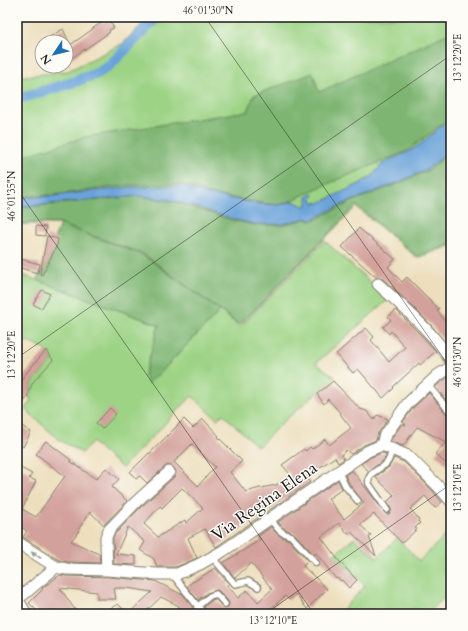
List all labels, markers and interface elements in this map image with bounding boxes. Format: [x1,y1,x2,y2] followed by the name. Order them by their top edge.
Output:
[183,4,234,18] text: 46°01'30"N
[34,34,74,74] north arrow
[451,34,465,82] text: 13°12'20"E
[37,51,55,68] text: N
[5,170,19,221] text: 46°01'35"N
[5,331,19,379] text: 13°12'20"E
[451,336,465,387] text: 46°01'30"N
[207,456,322,546] street label: Via Regina Elena
[451,464,465,512] text: 13°12'10"E
[31,551,42,558] one-way arrow
[249,614,297,628] text: 13°12'10"E

